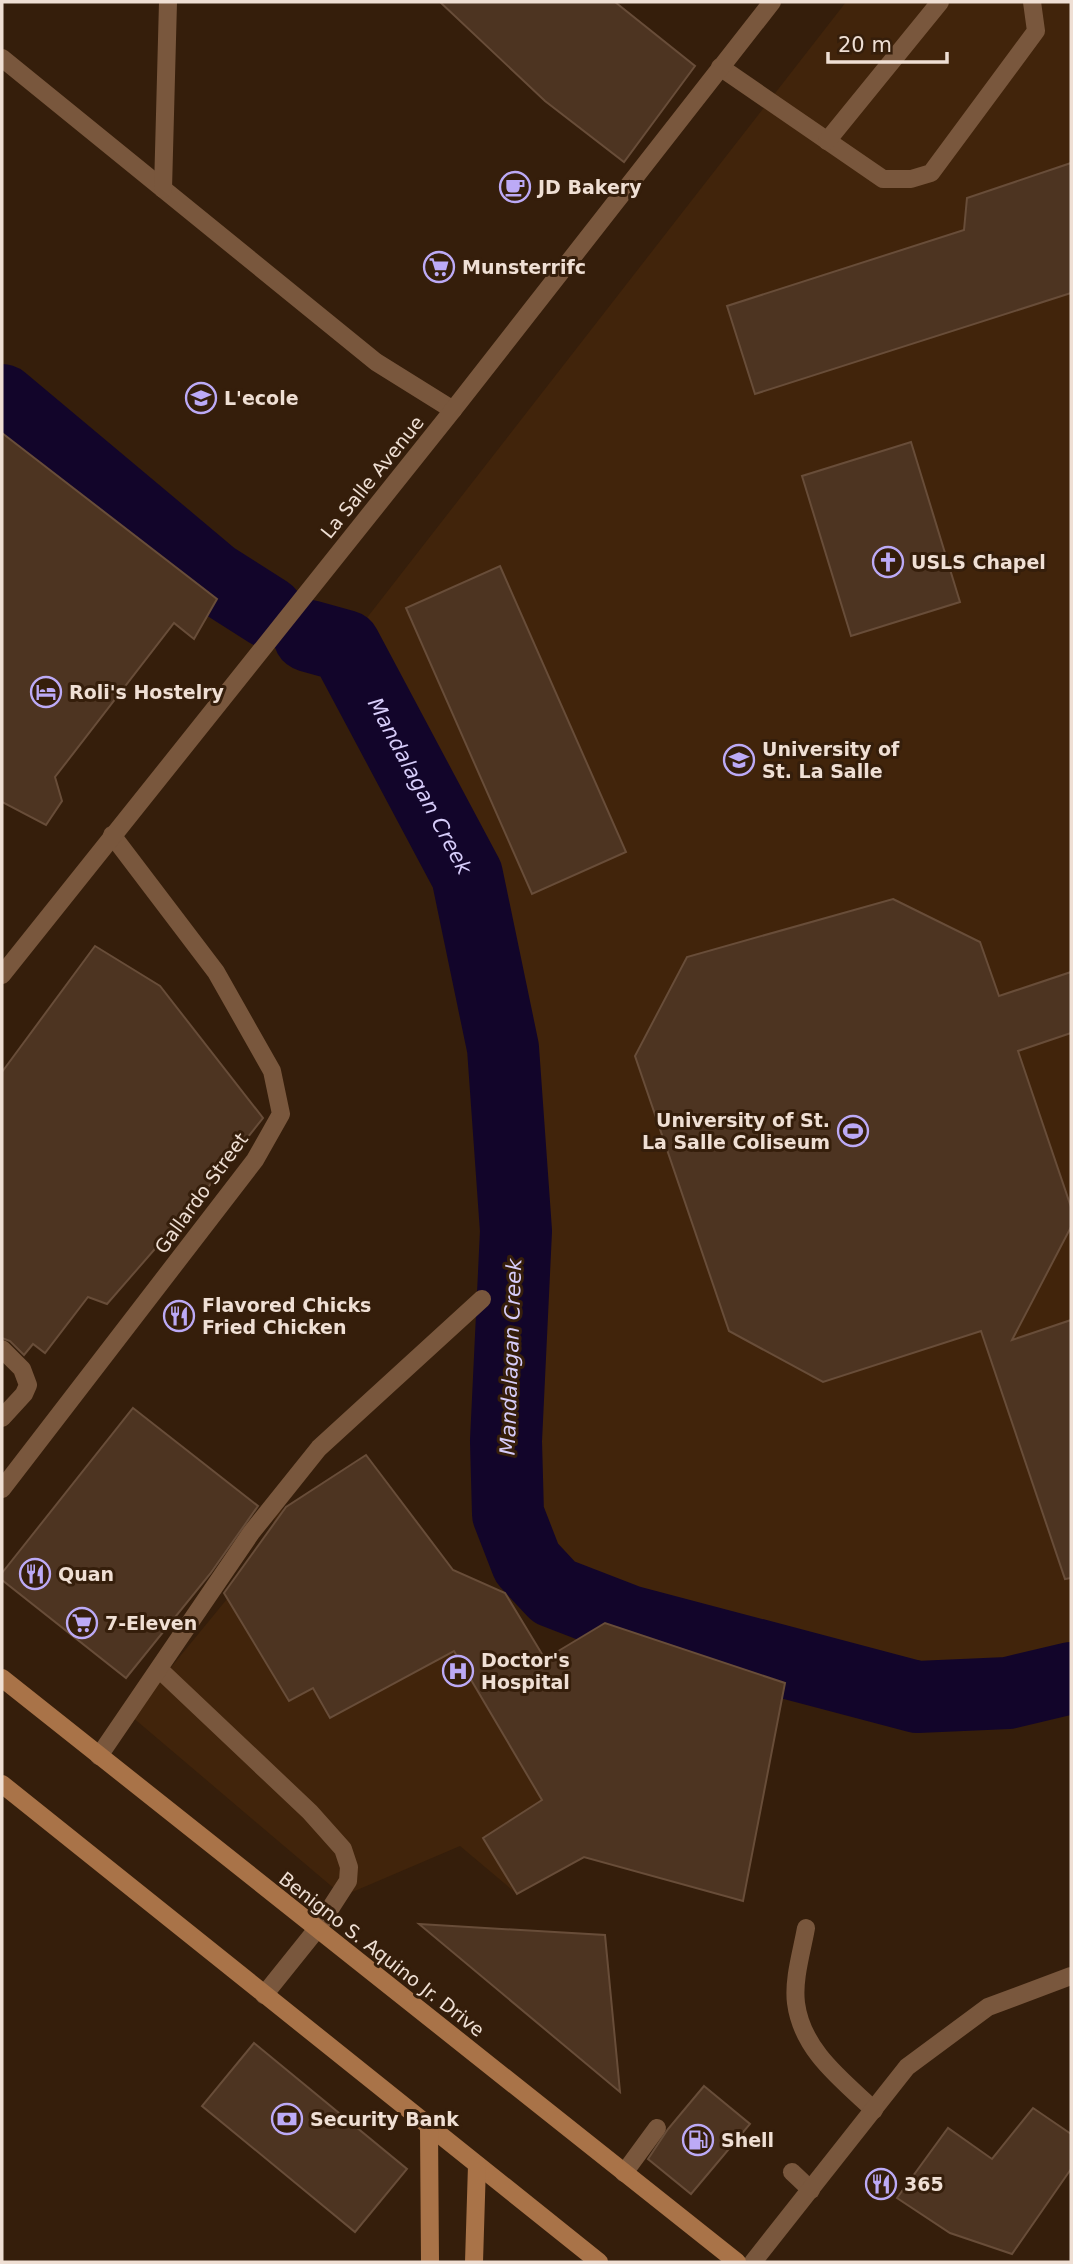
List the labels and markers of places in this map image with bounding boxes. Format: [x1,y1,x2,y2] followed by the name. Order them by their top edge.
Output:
[498,170,532,204] cafe icon: JD Bakery
[536,176,642,198] place label: JD Bakery
[422,250,456,284] supermarket icon: Munsterrifc
[462,256,586,278] place label: Munsterrifc
[184,381,218,415] school or university icon: L'ecole
[224,387,299,409] place label: L'ecole
[871,545,905,579] church icon: USLS Chapel
[911,551,1046,573] place label: USLS Chapel
[29,675,63,709] hotel icon: Roli's Hostelry
[69,681,225,703] place label: Roli's Hostelry
[762,738,900,782] place label: University of St. La Salle
[722,743,756,777] school or university icon: University of St. La Salle
[642,1109,830,1153] place label: University of St. La Salle Coliseum
[836,1114,870,1148] sports icon: University of St. La Salle Coliseum
[202,1294,371,1338] place label: Flavored Chicks Fried Chicken
[162,1299,196,1333] restaurant icon: Flavored Chicks Fried Chicken
[18,1557,52,1591] restaurant icon: Quan
[58,1563,114,1585] place label: Quan
[65,1606,99,1640] supermarket icon: 7-Eleven
[105,1612,197,1634] place label: 7-Eleven
[481,1649,570,1693] place label: Doctor's Hospital
[441,1654,475,1688] hospital icon: Doctor's Hospital
[270,2102,304,2136] bank icon: Security Bank
[310,2108,459,2130] place label: Security Bank
[681,2123,715,2157] fuel station icon: Shell
[721,2129,774,2151] place label: Shell
[864,2167,898,2201] restaurant icon: 365
[904,2173,944,2195] place label: 365

